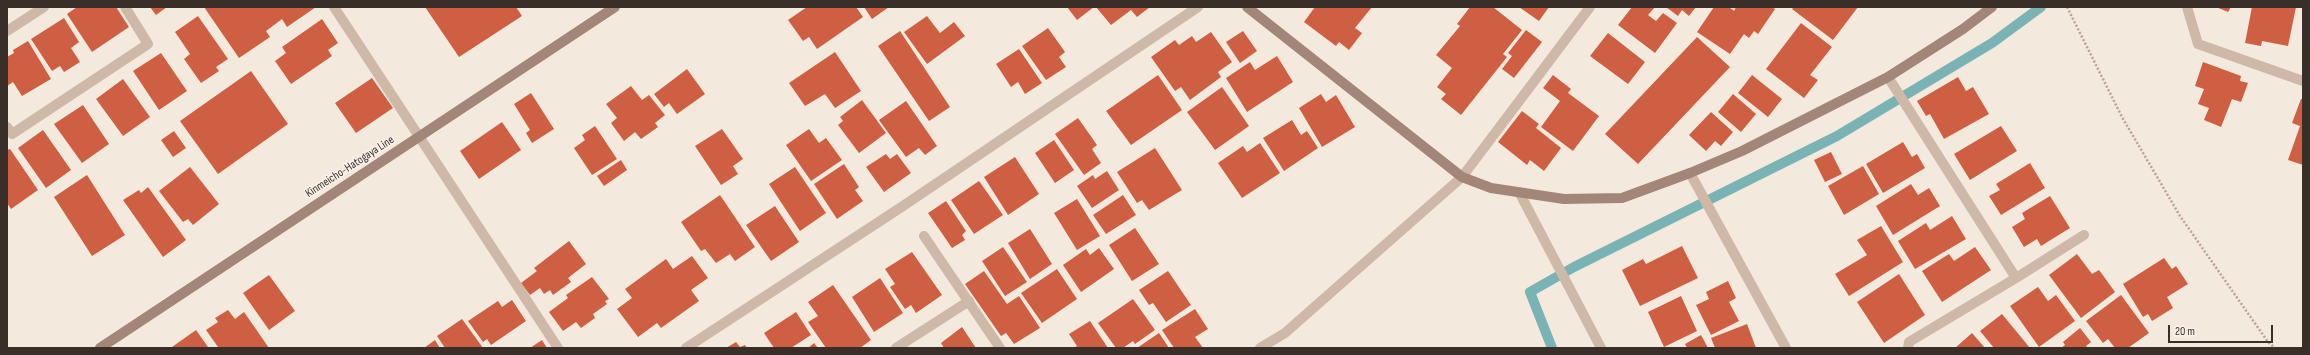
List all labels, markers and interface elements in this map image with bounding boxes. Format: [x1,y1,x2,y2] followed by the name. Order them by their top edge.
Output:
[303,133,397,201] street label: Kinmeicho-Hatogaya Line
[2170,317,2275,343] scale bar
[2175,324,2195,339] text: 20 m

